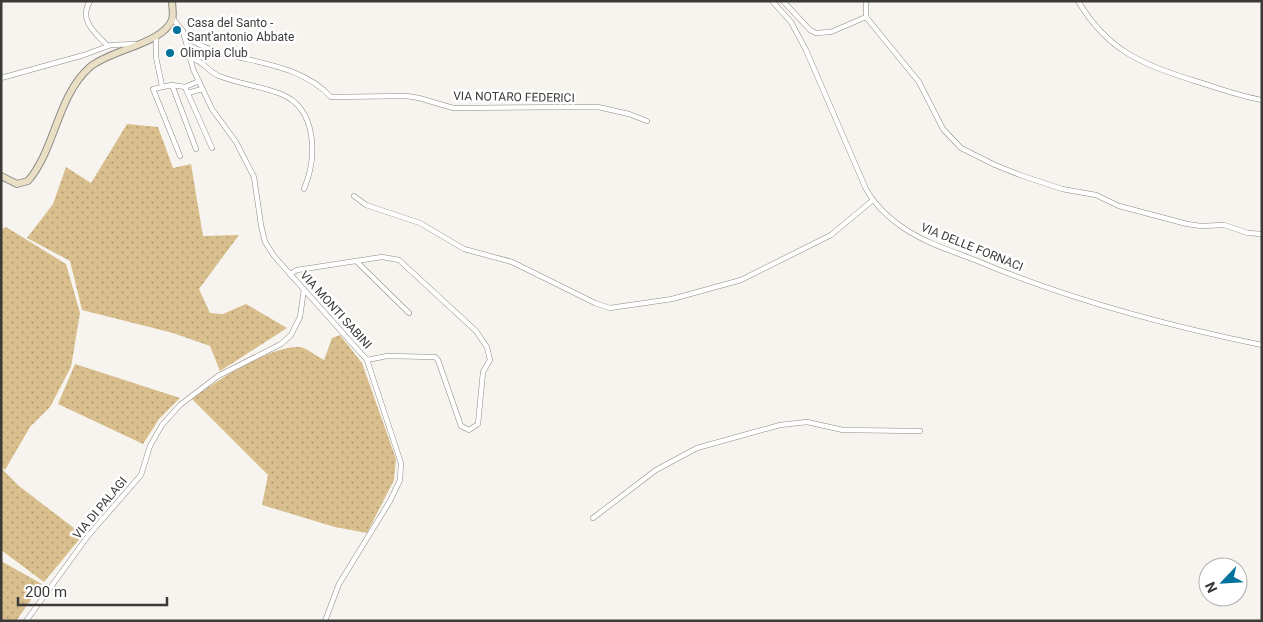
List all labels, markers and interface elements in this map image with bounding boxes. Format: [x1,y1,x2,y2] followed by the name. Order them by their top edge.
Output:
[187,16,294,44] place label: Casa del Santo - Sant'antonio Abbate
[171,24,183,36] marker: Casa del Santo - Sant'antonio Abbate
[180,46,248,60] place label: Olimpia Club
[164,47,176,59] marker: Olimpia Club
[453,89,575,105] street label: VIA NOTARO FEDERICI
[919,220,1025,274] street label: VIA DELLE FORNACI
[297,268,375,352] street label: VIA MONTI SABINI
[70,474,130,542] street label: VIA DI PALAGI
[1198,557,1248,607] north arrow
[18,574,166,606] scale bar
[1202,580,1221,595] text: N
[25,583,67,601] text: 200 m

